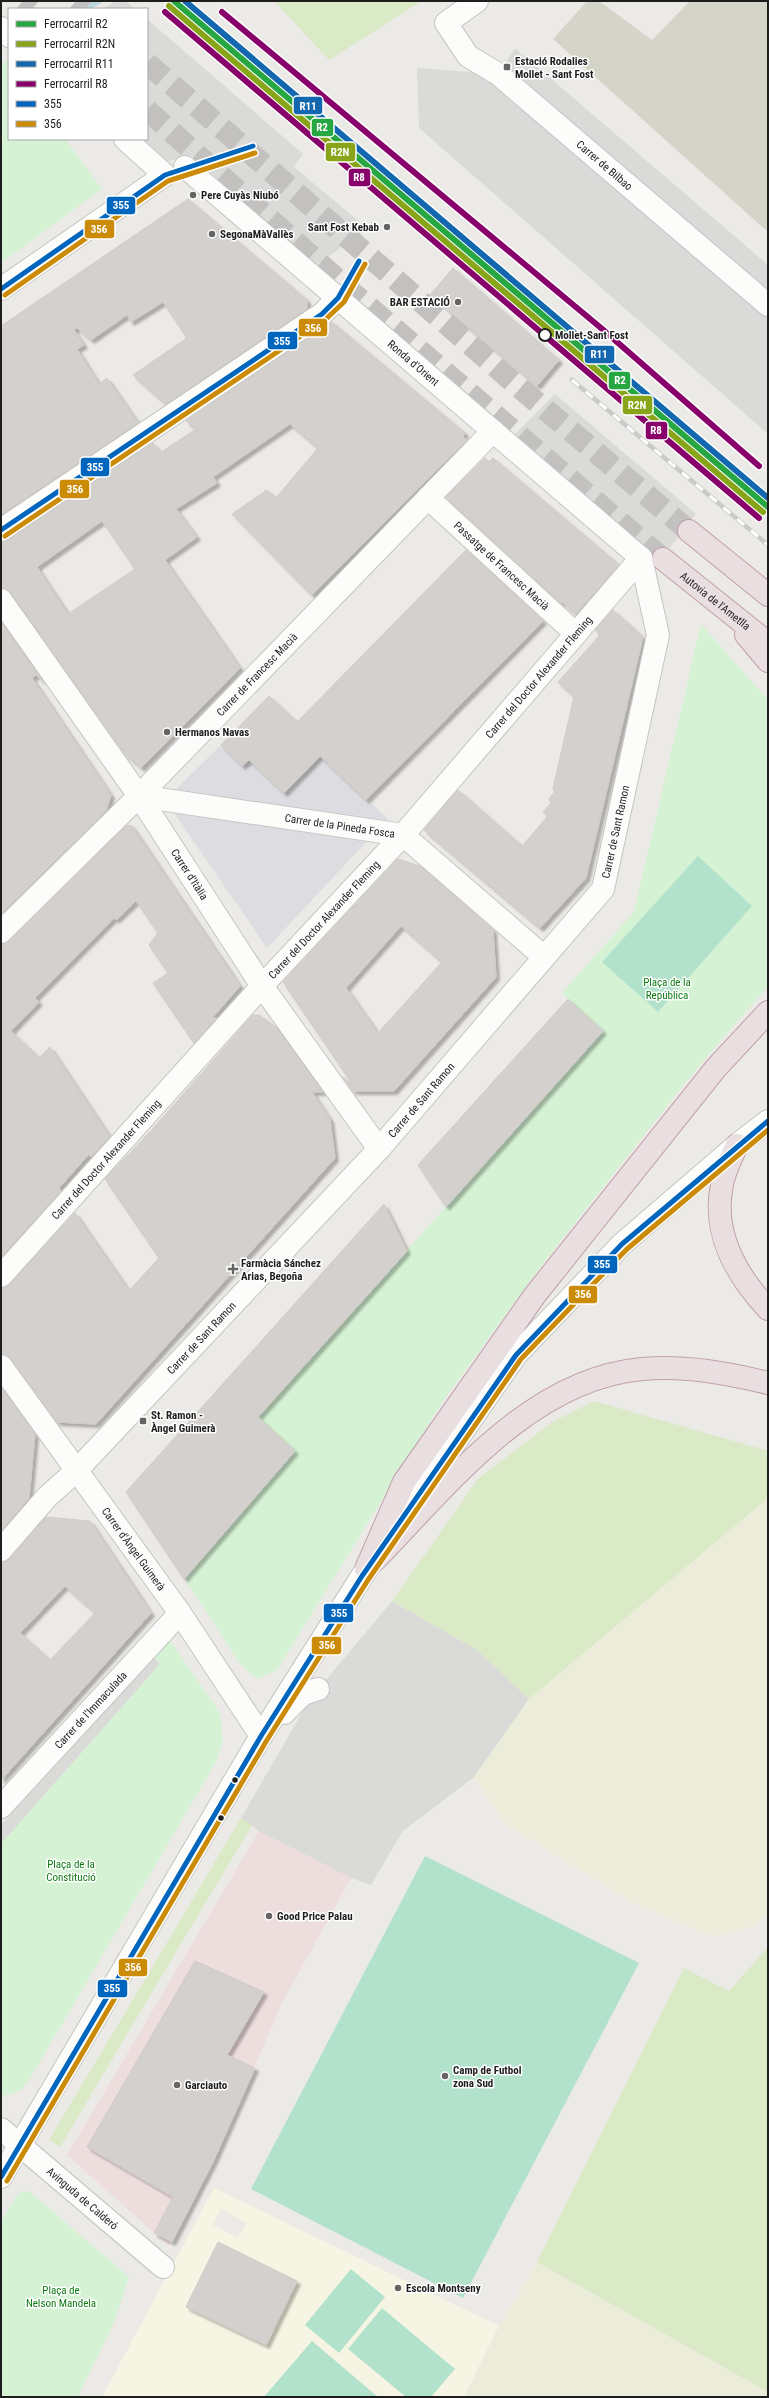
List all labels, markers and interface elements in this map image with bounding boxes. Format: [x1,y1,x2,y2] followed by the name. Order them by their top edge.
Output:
[8,8,148,140] legend
[44,17,108,31] text: Ferrocarril R2
[44,37,115,51] text: Ferrocarril R2N
[515,55,594,81] place label: Estació Rodalies Mollet - Sant Fost
[44,57,114,71] text: Ferrocarril R11
[502,62,512,72] marker: Estació Rodalies Mollet - Sant Fost
[44,77,108,91] text: Ferrocarril R8
[293,96,323,115] line badge: R11
[44,97,62,111] text: 355
[299,100,317,113] text: R11
[44,117,62,131] text: 356
[311,118,334,137] line badge: R2
[316,121,328,134] text: R2
[574,138,636,193] street label: Carrer de Bilbao
[325,142,356,162] line badge: R2N
[331,146,349,159] text: R2N
[348,168,371,187] line badge: R8
[353,171,365,184] text: R8
[201,189,279,202] place label: Pere Cuyàs Niubó
[188,190,198,200] marker: Pere Cuyàs Niubó
[106,196,136,215] line badge: 355
[113,199,130,212] text: 355
[84,219,115,239] line badge: 356
[308,221,380,234] place label: Sant Fost Kebab
[382,222,392,232] marker: Sant Fost Kebab
[91,223,108,236] text: 356
[220,228,293,241] place label: SegonaMàVallès
[207,229,217,239] marker: SegonaMàVallès
[390,296,450,309] place label: BAR ESTACIÓ
[453,297,463,307] marker: BAR ESTACIÓ
[298,318,328,337] line badge: 356
[305,322,322,335] text: 356
[538,328,552,342] marker: Mollet-Sant Fost
[555,329,629,342] place label: Mollet-Sant Fost
[267,331,298,350] line badge: 355
[274,335,291,348] text: 355
[385,337,442,389] street label: Ronda d'Orient
[584,345,615,364] line badge: R11
[590,348,608,361] text: R11
[608,371,631,390] line badge: R2
[614,374,626,387] text: R2
[622,395,653,415] line badge: R2N
[628,399,646,412] text: R2N
[645,421,668,440] line badge: R8
[650,424,662,437] text: R8
[80,457,110,477] line badge: 355
[87,461,104,474] text: 355
[59,479,90,499] line badge: 356
[67,483,84,496] text: 356
[451,519,552,613] street label: Passatge de Francesc Macià
[678,569,753,633] street label: Autovia de l'Ametlla
[483,613,595,741] street label: Carrer del Doctor Alexander Fleming
[214,630,300,719] street label: Carrer de Francesc Macià
[175,726,249,739] place label: Hermanos Navas
[162,727,172,737] marker: Hermanos Navas
[599,784,632,879] street label: Carrer de Sant Ramon
[284,811,396,840] street label: Carrer de la Pineda Fosca
[168,846,211,902] street label: Carrer d'Itàlia
[266,858,382,981] street label: Carrer del Doctor Alexander Fleming
[643,976,691,1002] park label: Plaça de la República
[385,1060,457,1140] street label: Carrer de Sant Ramon
[49,1097,163,1222] street label: Carrer del Doctor Alexander Fleming
[587,1255,618,1274] line badge: 355
[241,1257,321,1283] place label: Farmàcia Sánchez Arias, Begoña
[594,1258,611,1271] text: 355
[228,1264,238,1274] marker: Farmàcia Sánchez Arias, Begoña
[568,1285,598,1304] line badge: 356
[575,1288,592,1301] text: 356
[164,1299,239,1377] street label: Carrer de Sant Ramon
[151,1409,216,1435] place label: St. Ramon - Àngel Guimerà
[138,1416,148,1426] marker: St. Ramon - Àngel Guimerà
[99,1505,168,1593] street label: Carrer d'Àngel Guimerà
[323,1603,354,1623] line badge: 355
[331,1607,348,1620] text: 355
[311,1636,342,1655] line badge: 356
[319,1639,336,1652] text: 356
[52,1669,129,1751] street label: Carrer de l'Immaculada
[230,1775,240,1785] unlabelled marker
[216,1813,226,1823] unlabelled marker
[46,1858,96,1884] park label: Plaça de la Constitució
[277,1910,353,1923] place label: Good Price Palau
[264,1911,274,1921] marker: Good Price Palau
[118,1958,148,1977] line badge: 356
[125,1961,142,1974] text: 356
[97,1979,128,1998] line badge: 355
[104,1982,121,1995] text: 355
[453,2064,522,2090] place label: Camp de Futbol zona Sud
[440,2071,450,2081] marker: Camp de Futbol zona Sud
[185,2079,228,2092] place label: Garciauto
[172,2080,182,2090] marker: Garciauto
[44,2164,121,2233] street label: Avinguda de Calderó
[406,2282,481,2295] place label: Escola Montseny
[393,2283,403,2293] marker: Escola Montseny
[26,2284,96,2310] park label: Plaça de Nelson Mandela

